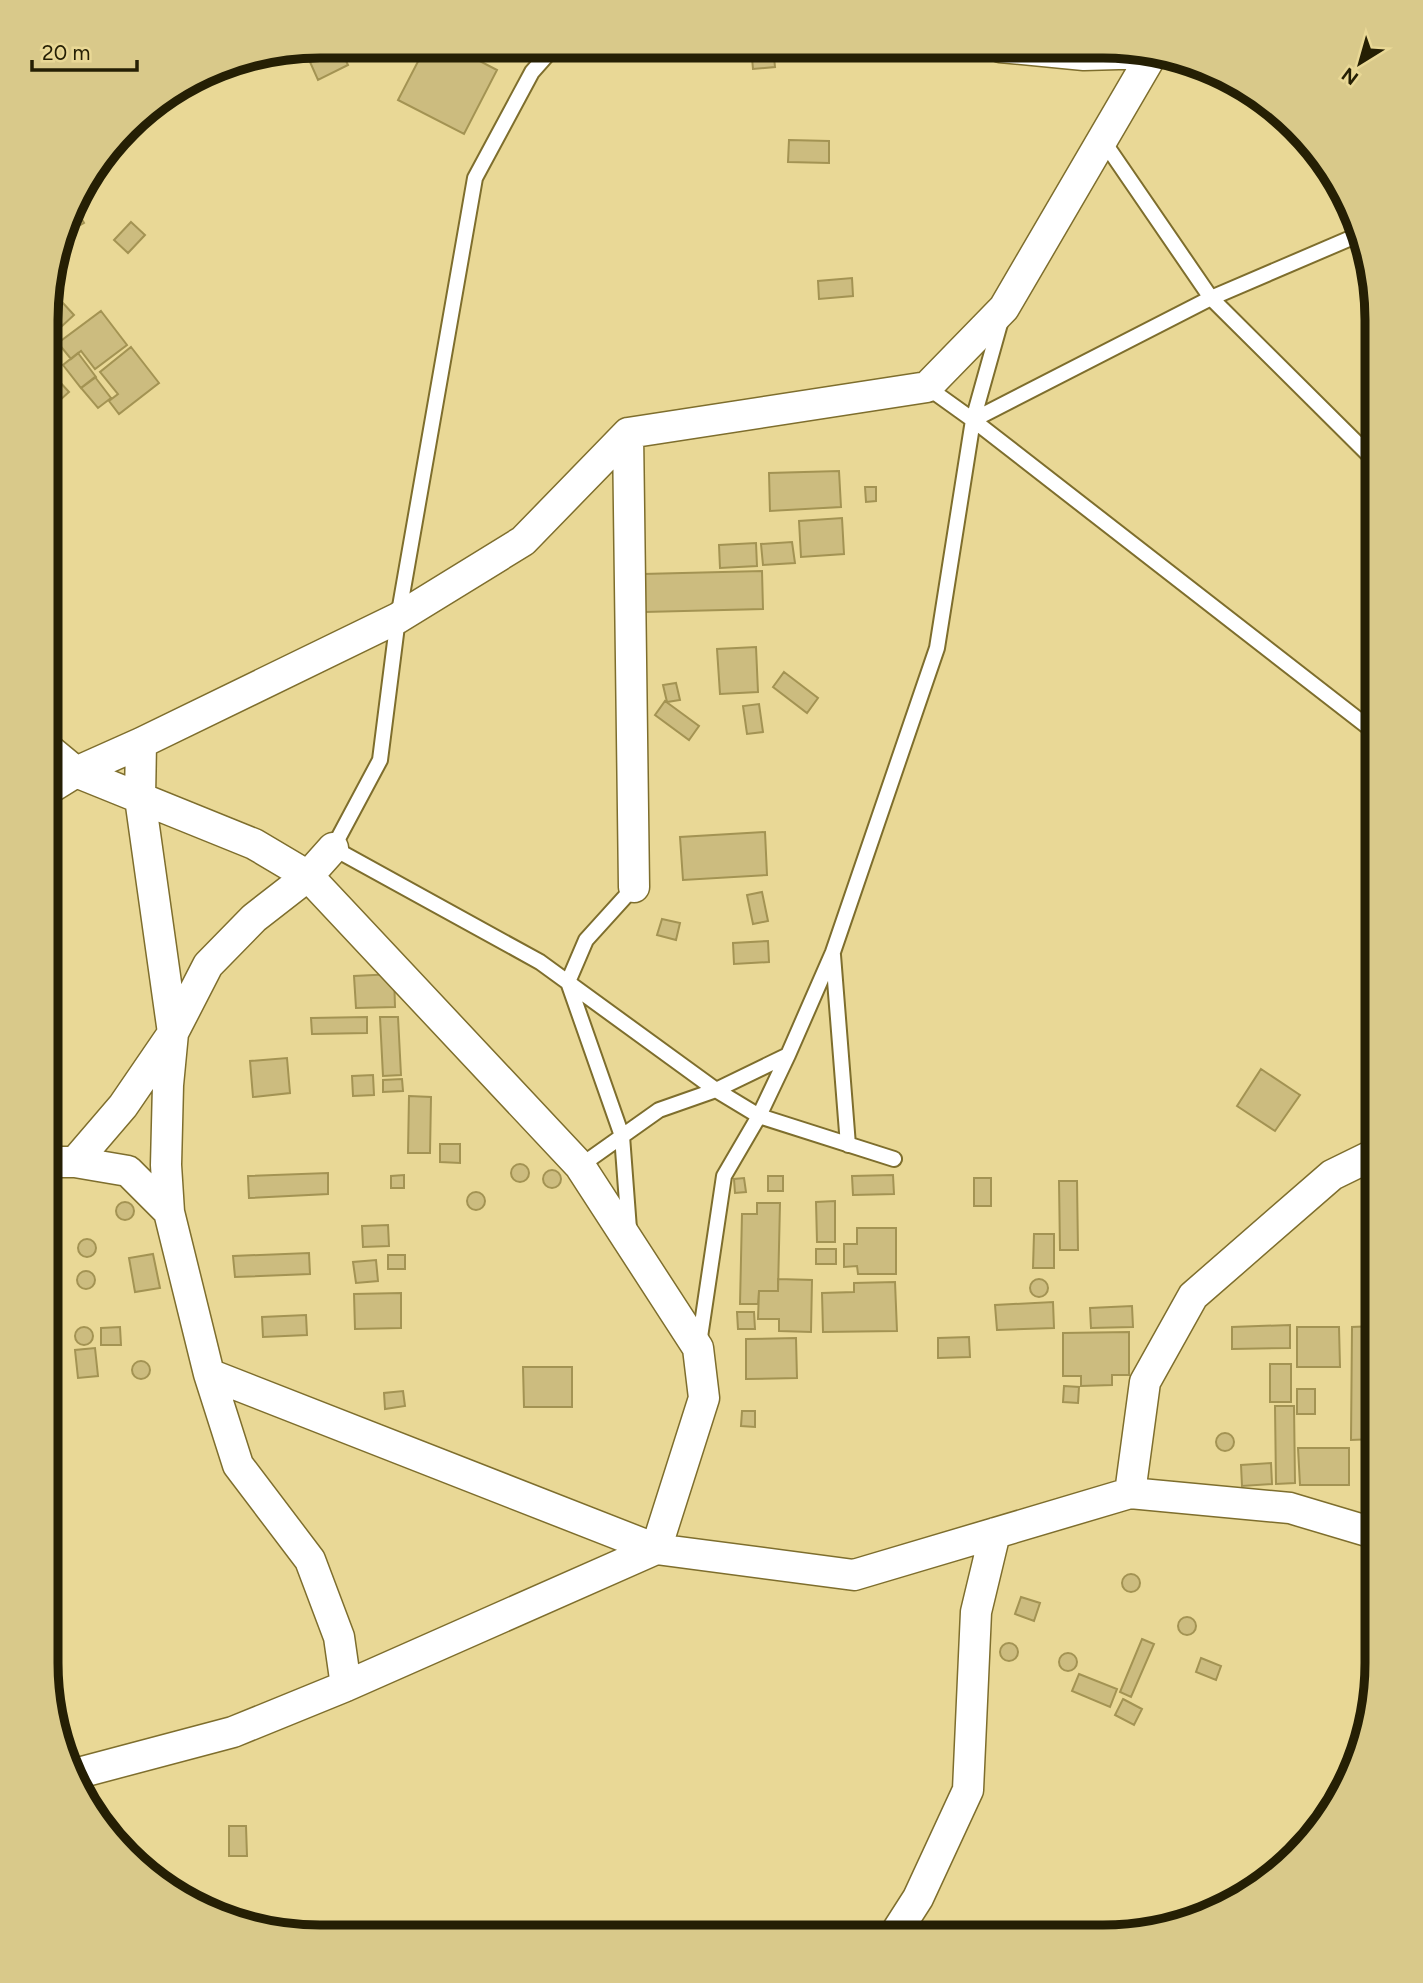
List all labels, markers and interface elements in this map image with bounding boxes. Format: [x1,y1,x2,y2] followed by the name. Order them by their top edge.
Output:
[32,28,136,72] scale bar
[1325,28,1395,98] north arrow
[42,40,90,65] text: 20 m
[1337,63,1363,90] text: N

